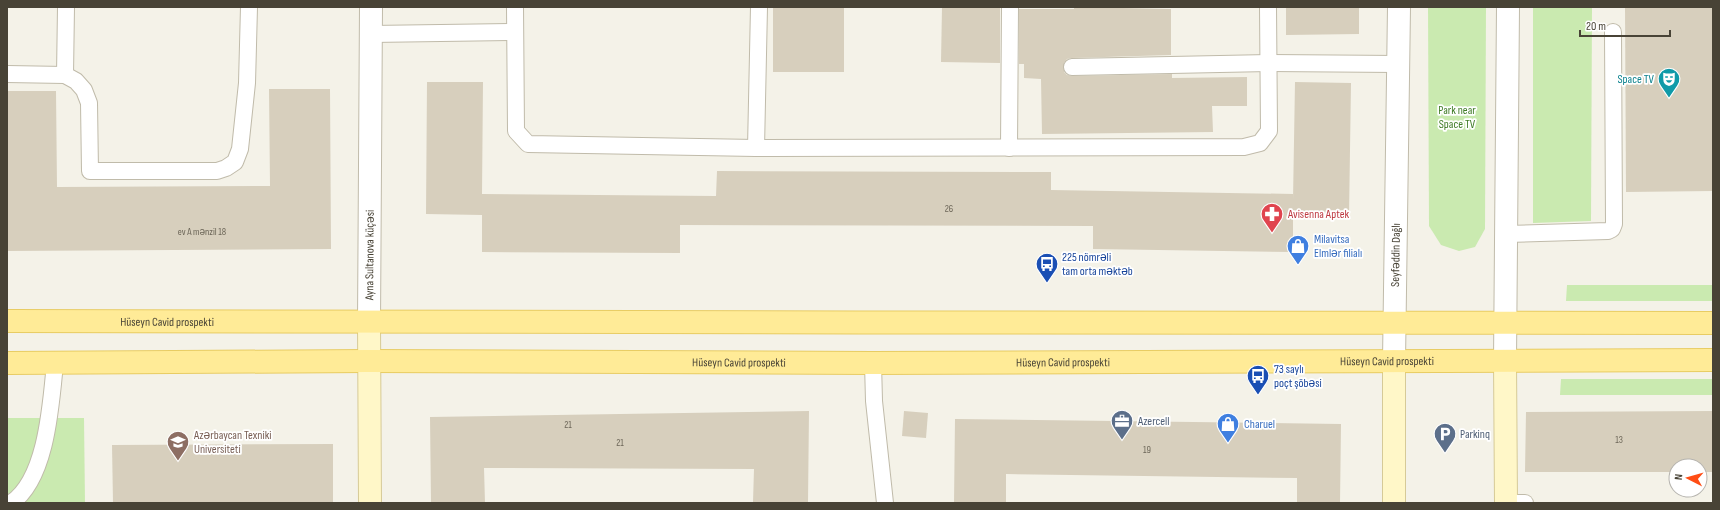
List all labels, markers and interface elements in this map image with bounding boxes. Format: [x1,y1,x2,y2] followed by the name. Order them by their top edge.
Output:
[1580,12,1670,38] scale bar
[1586,19,1606,34] text: 20 m
[1656,66,1682,99] theatre icon: Space TV
[1617,72,1655,87] place label: Space TV
[1438,103,1476,132] park label: Park near Space TV
[1259,201,1285,234] pharmacy icon: Avisenna Aptek
[945,203,953,215] house number: 26
[1287,207,1350,222] place label: Avisenna Aptek
[362,210,378,301] street label: Ayna Sultanova küçəsi
[1388,223,1404,287] street label: Seyfəddin Dağlı
[178,226,226,238] house number: ev A mənzil 18
[1314,232,1362,261] place label: Milavitsa Elmlər filialı
[1285,233,1311,266] shop icon: Milavitsa Elmlər filialı
[1062,250,1133,279] place label: 225 nömrəli tam orta məktəb
[1034,251,1060,284] bus stop icon: 225 nömrəli tam orta məktəb
[120,315,214,330] street label: Hüseyn Cavid prospekti
[1340,354,1434,369] street label: Hüseyn Cavid prospekti
[692,355,786,371] street label: Hüseyn Cavid prospekti
[1016,355,1110,370] street label: Hüseyn Cavid prospekti
[1274,362,1322,391] place label: 73 saylı poçt şöbəsi
[1245,363,1271,396] bus stop icon: 73 saylı poçt şöbəsi
[1109,408,1135,441] office icon: Azercell
[1215,411,1241,444] shop icon: Charuel
[1137,414,1170,429] place label: Azercell
[1244,417,1275,432] place label: Charuel
[564,419,572,431] house number: 21
[1432,421,1458,454] parking icon: Parkinq
[1460,427,1490,442] place label: Parkinq
[193,428,272,457] place label: Azərbaycan Texniki Universiteti
[165,429,191,462] school or university icon: Azərbaycan Texniki Universiteti
[1615,434,1623,446] house number: 13
[616,437,624,449] house number: 21
[1143,444,1151,456] house number: 19
[1668,458,1708,498] north arrow
[1672,473,1685,481] text: N

